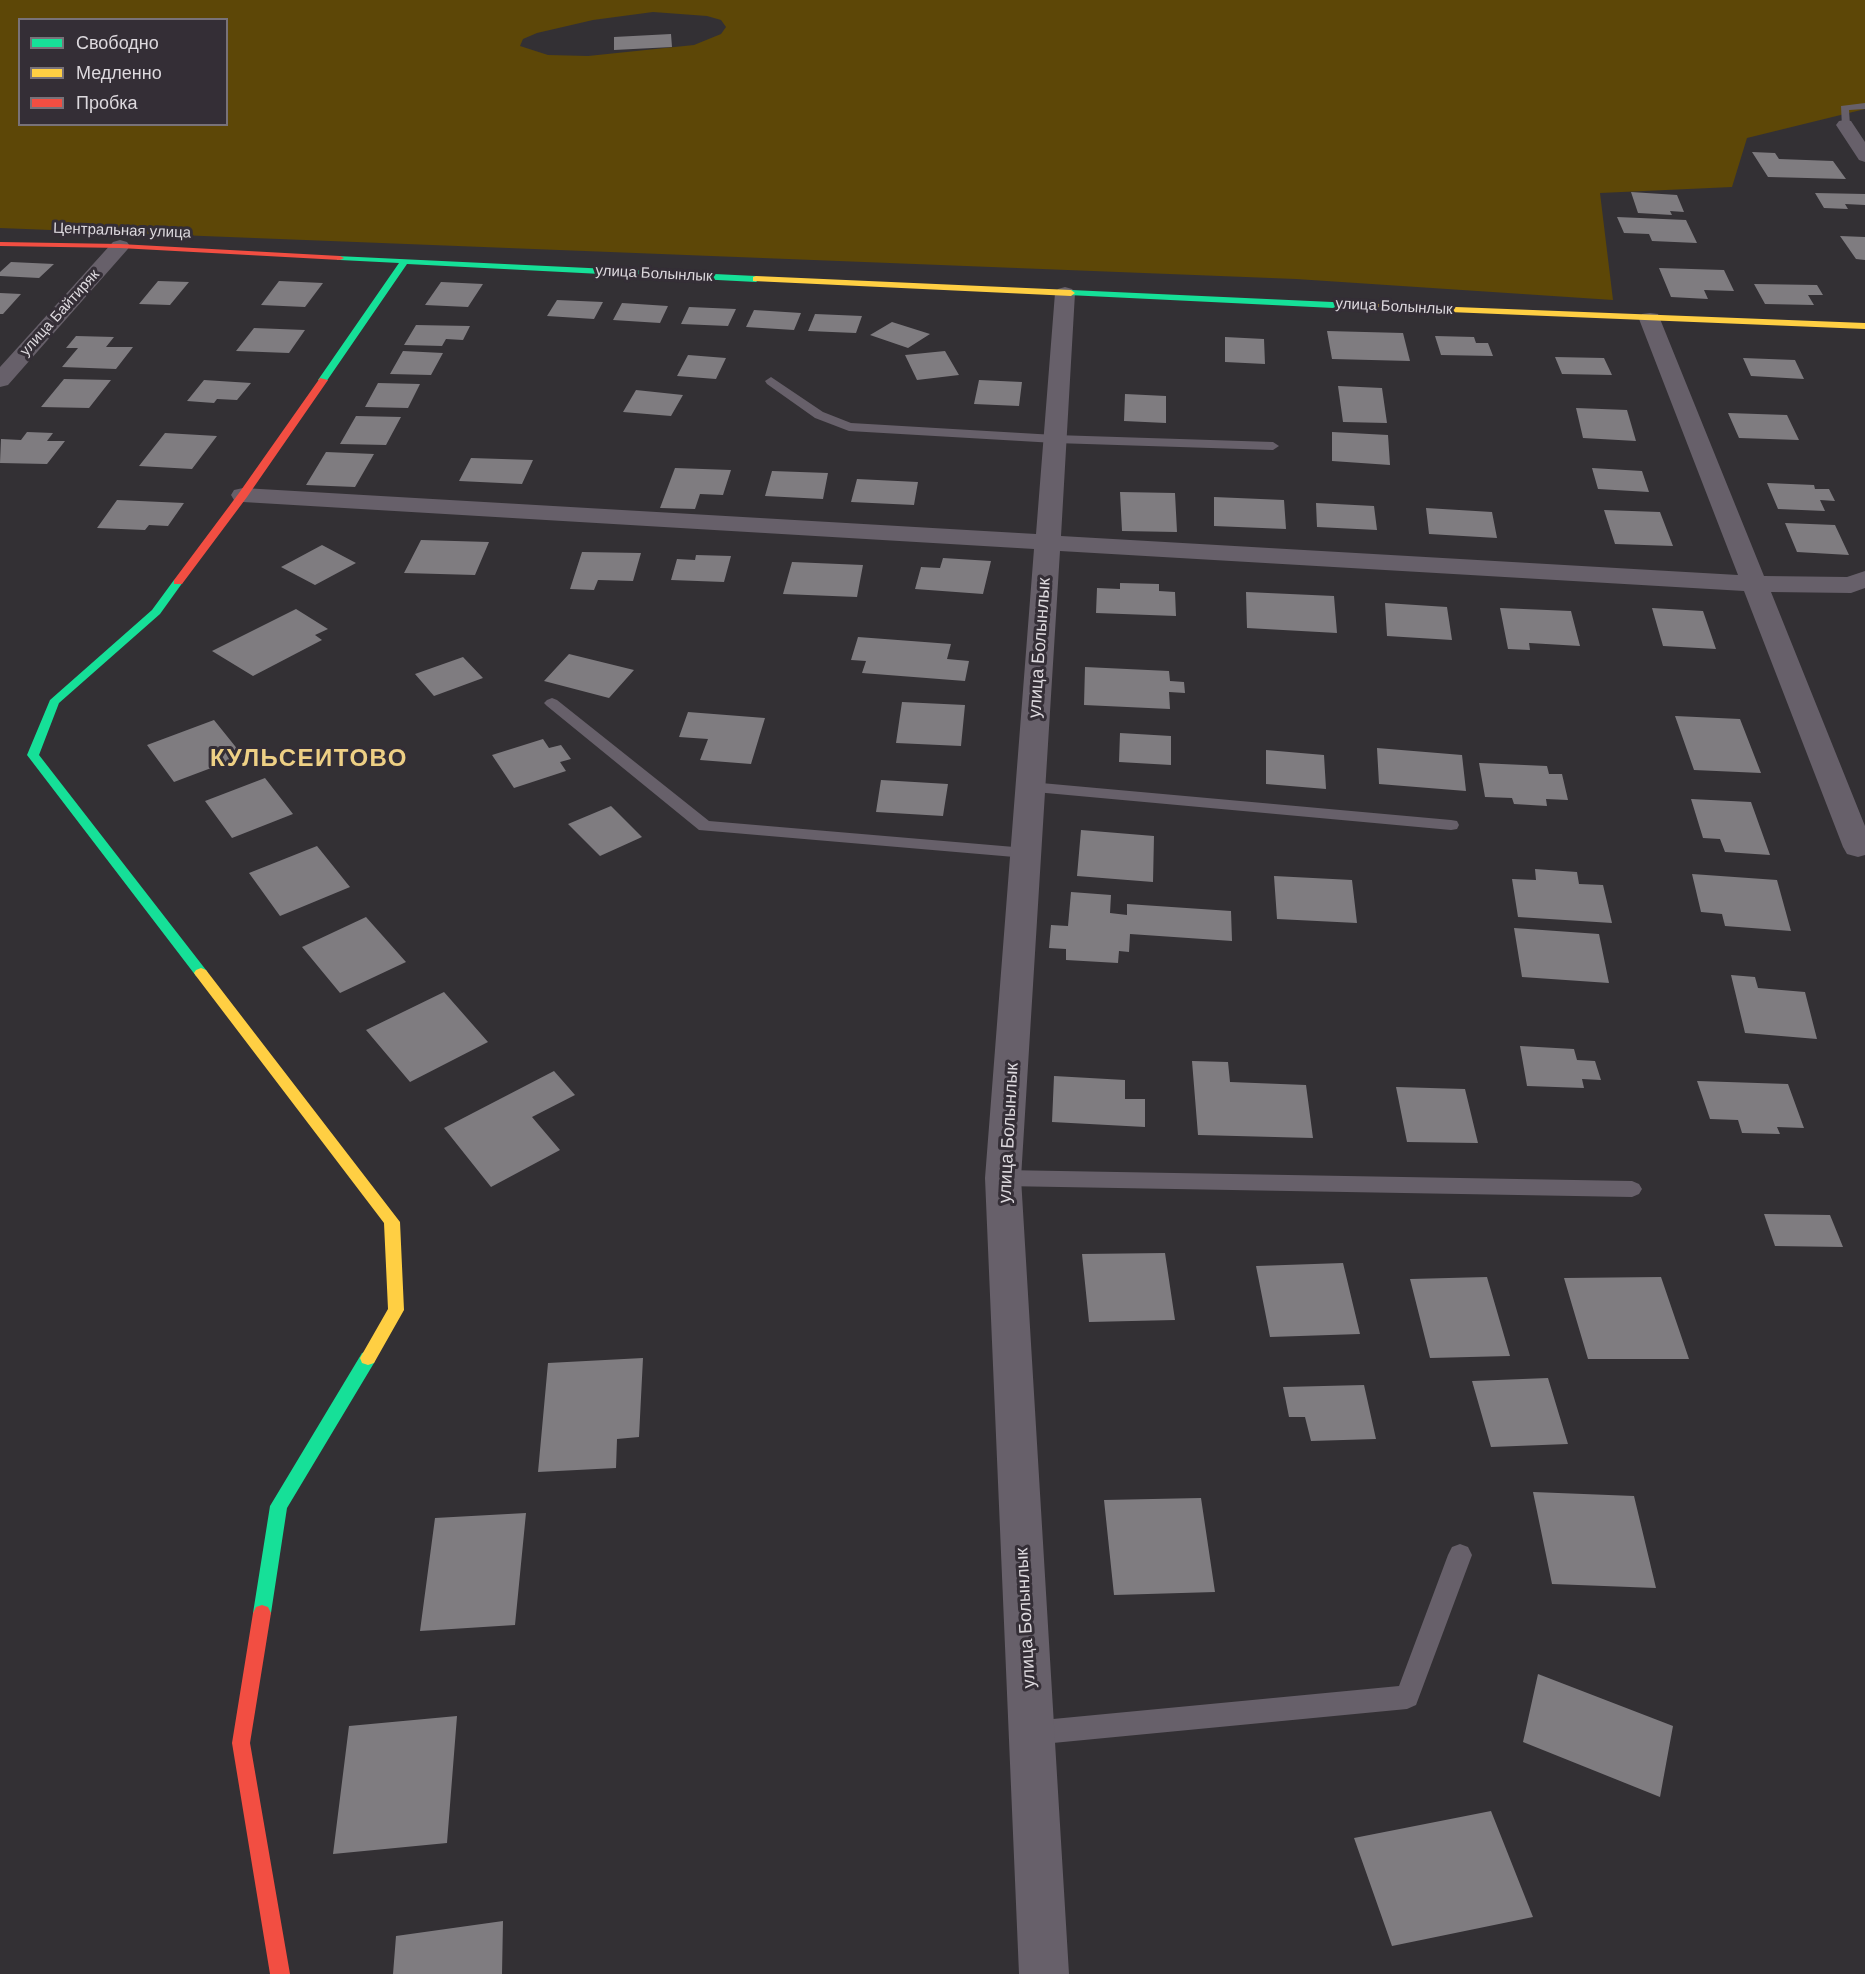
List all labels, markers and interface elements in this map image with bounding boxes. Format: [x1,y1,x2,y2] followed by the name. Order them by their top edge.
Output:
[18,18,228,126] legend
[76,33,159,53] text: Свободно
[76,63,162,83] text: Медленно
[76,93,138,113] text: Пробка
[53,220,191,242] street label: Центральная улица
[595,262,713,286] street label: улица Болынлык
[16,266,104,360] street label: улица Байтиряк
[1335,295,1453,319] street label: улица Болынлык
[1024,577,1056,719] street label: улица Болынлык
[210,745,408,773] district label: КУЛЬСЕИТОВО
[995,1062,1023,1204] street label: улица Болынлык
[1012,1547,1040,1689] street label: улица Болынлык

